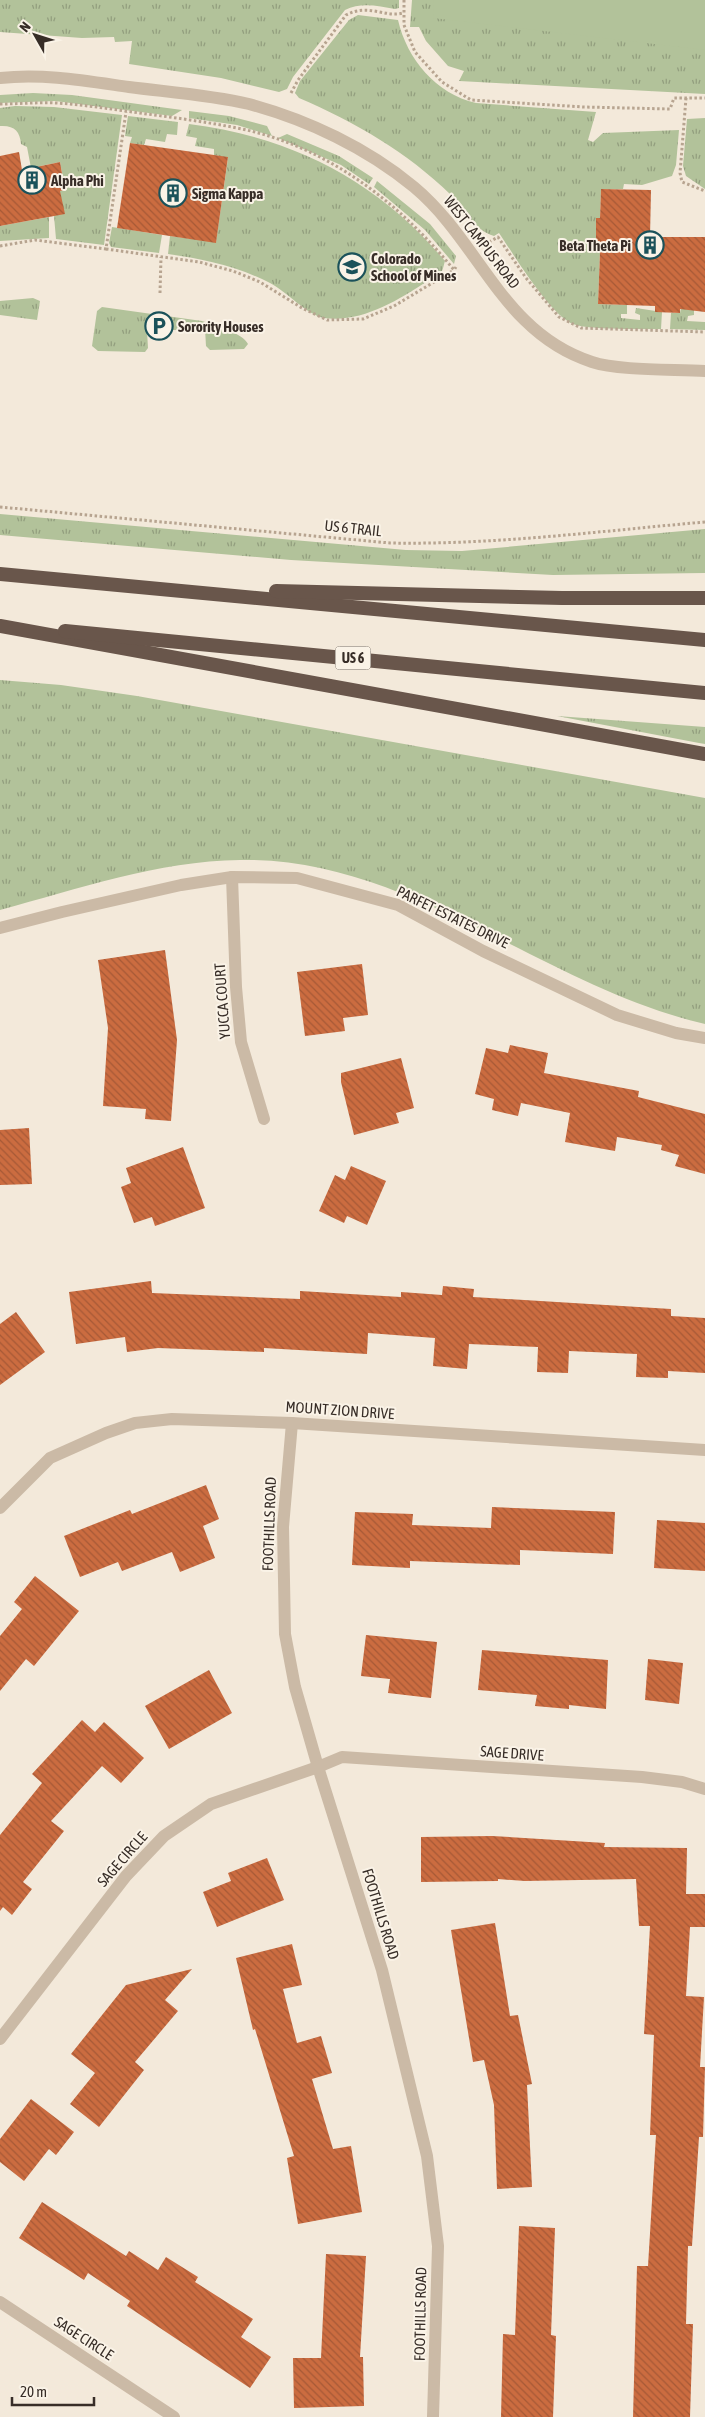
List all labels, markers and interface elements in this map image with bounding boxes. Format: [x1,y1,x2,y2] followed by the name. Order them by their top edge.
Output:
[10,10,60,60] north arrow
[16,19,34,35] text: N
[17,165,47,195] building icon: Alpha Phi
[50,172,104,189] place label: Alpha Phi
[158,178,188,208] building icon: Sigma Kappa
[192,185,263,202] place label: Sigma Kappa
[441,192,523,292] street label: WEST CAMPUS ROAD
[635,230,665,260] building icon: Beta Theta Pi
[559,237,631,254] place label: Beta Theta Pi
[371,250,457,284] place label: Colorado School of Mines
[337,252,367,282] school or university icon: Colorado School of Mines
[144,311,174,341] parking icon: Sorority Houses
[178,318,264,335] place label: Sorority Houses
[324,517,383,539] street label: US 6 TRAIL
[336,646,370,670] road number: US 6
[394,882,512,952] street label: PARFET ESTATES DRIVE
[211,962,233,1040] street label: YUCCA COURT
[285,1398,395,1422] street label: MOUNT ZION DRIVE
[259,1477,279,1571] street label: FOOTHILLS ROAD
[480,1742,545,1764] street label: SAGE DRIVE
[94,1828,151,1890] street label: SAGE CIRCLE
[359,1866,403,1962] street label: FOOTHILLS ROAD
[411,2267,429,2361] street label: FOOTHILLS ROAD
[51,2313,117,2364] street label: SAGE CIRCLE
[12,2374,95,2406] scale bar
[20,2383,47,2400] text: 20 m

